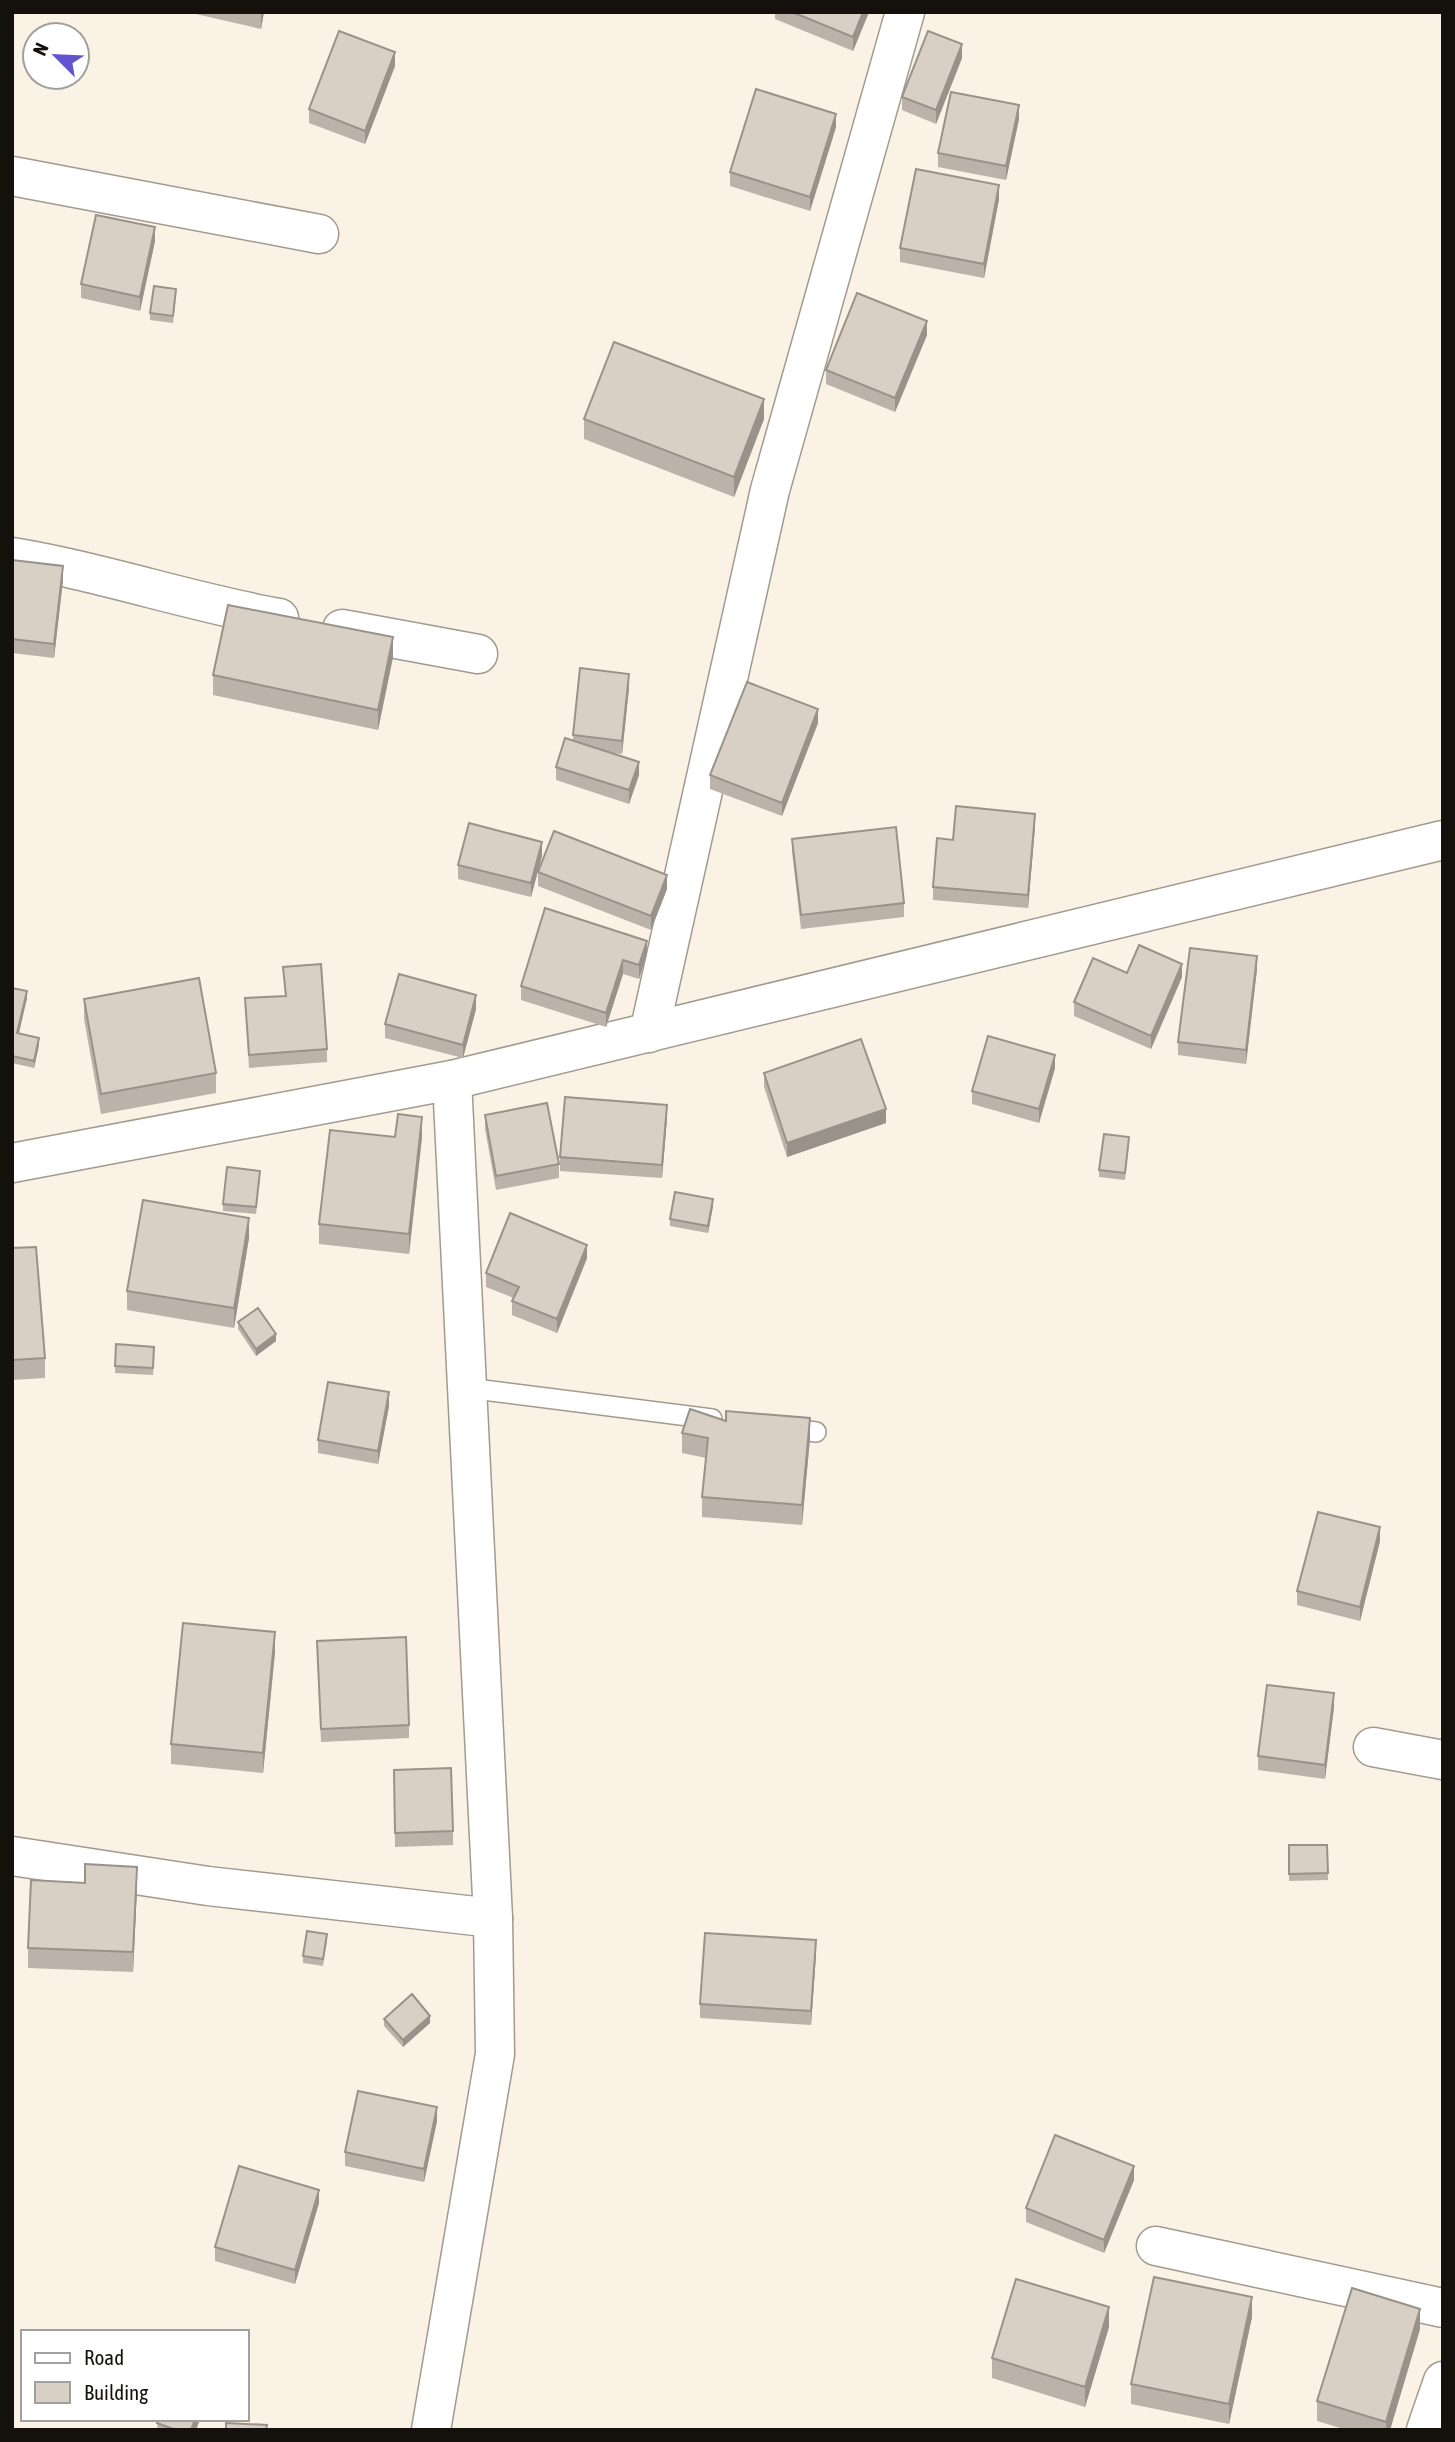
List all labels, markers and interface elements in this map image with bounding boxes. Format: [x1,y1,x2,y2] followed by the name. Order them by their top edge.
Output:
[21,21,91,91] north arrow
[28,39,53,59] text: N
[21,2330,248,2421] legend
[84,2345,124,2369] text: Road
[84,2380,148,2404] text: Building

